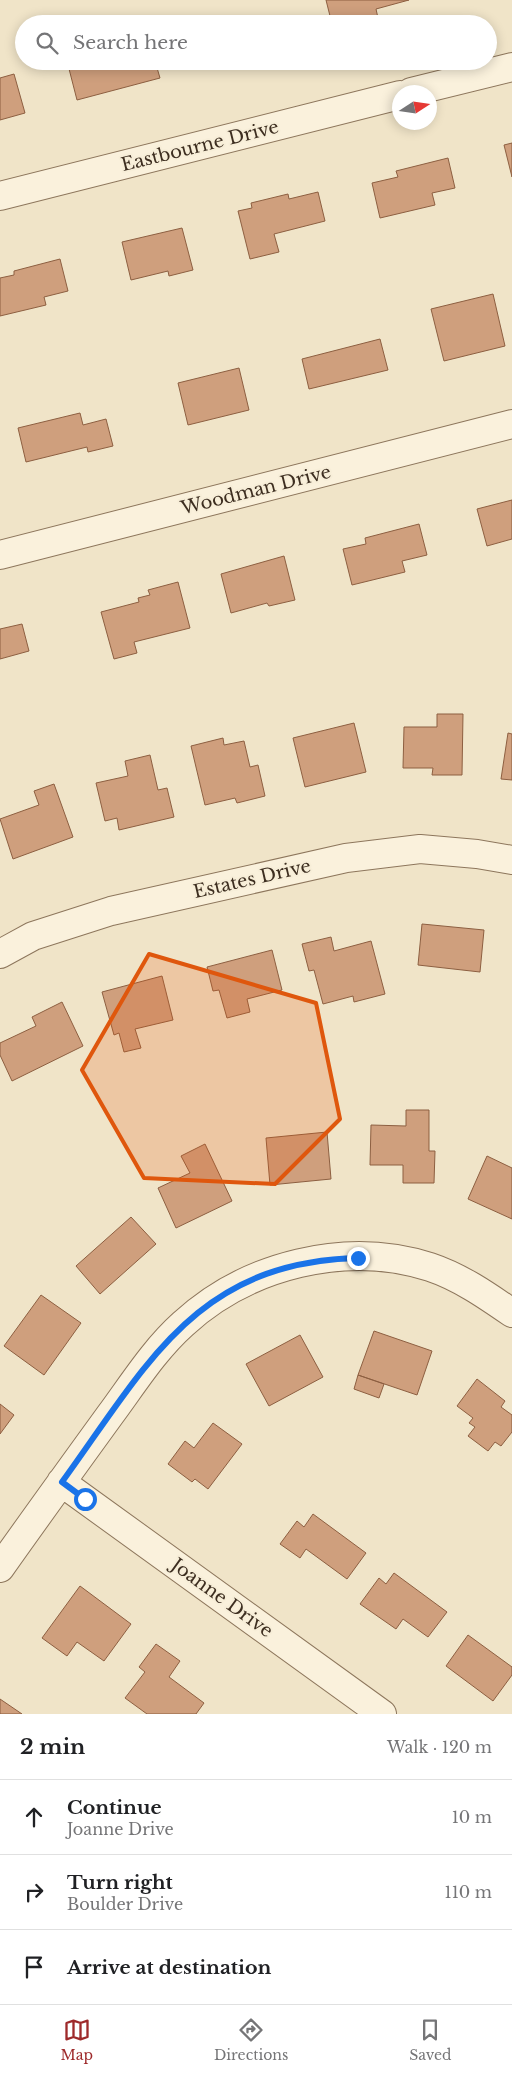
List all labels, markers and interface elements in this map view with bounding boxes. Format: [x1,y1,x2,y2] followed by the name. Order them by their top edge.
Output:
[15,15,497,70] search box
[33,29,61,57] icon: search
[73,31,188,54] text: Search here
[392,85,437,130] north arrow
[119,116,281,176] street label: Eastbourne Drive
[178,461,333,520] street label: Woodman Drive
[191,855,313,903] street label: Estates Drive
[347,1247,370,1270] route end
[74,1488,97,1511] route start
[165,1553,277,1642] street label: Joanne Drive
[20,1734,85,1760] text: 2 min
[387,1737,492,1757] text: Walk · 120 m
[67,1796,162,1819] text: Continue
[20,1803,48,1831] icon: ahead
[452,1807,492,1827] text: 10 m
[67,1819,174,1839] text: Joanne Drive
[67,1871,173,1894] text: Turn right
[20,1878,48,1906] icon: right
[445,1882,492,1902] text: 110 m
[67,1894,183,1914] text: Boulder Drive
[20,1953,48,1981] icon: arrive
[67,1956,271,1979] text: Arrive at destination
[60,2016,93,2064] tab: Map
[214,2016,288,2064] tab: Directions
[409,2016,452,2064] tab: Saved

